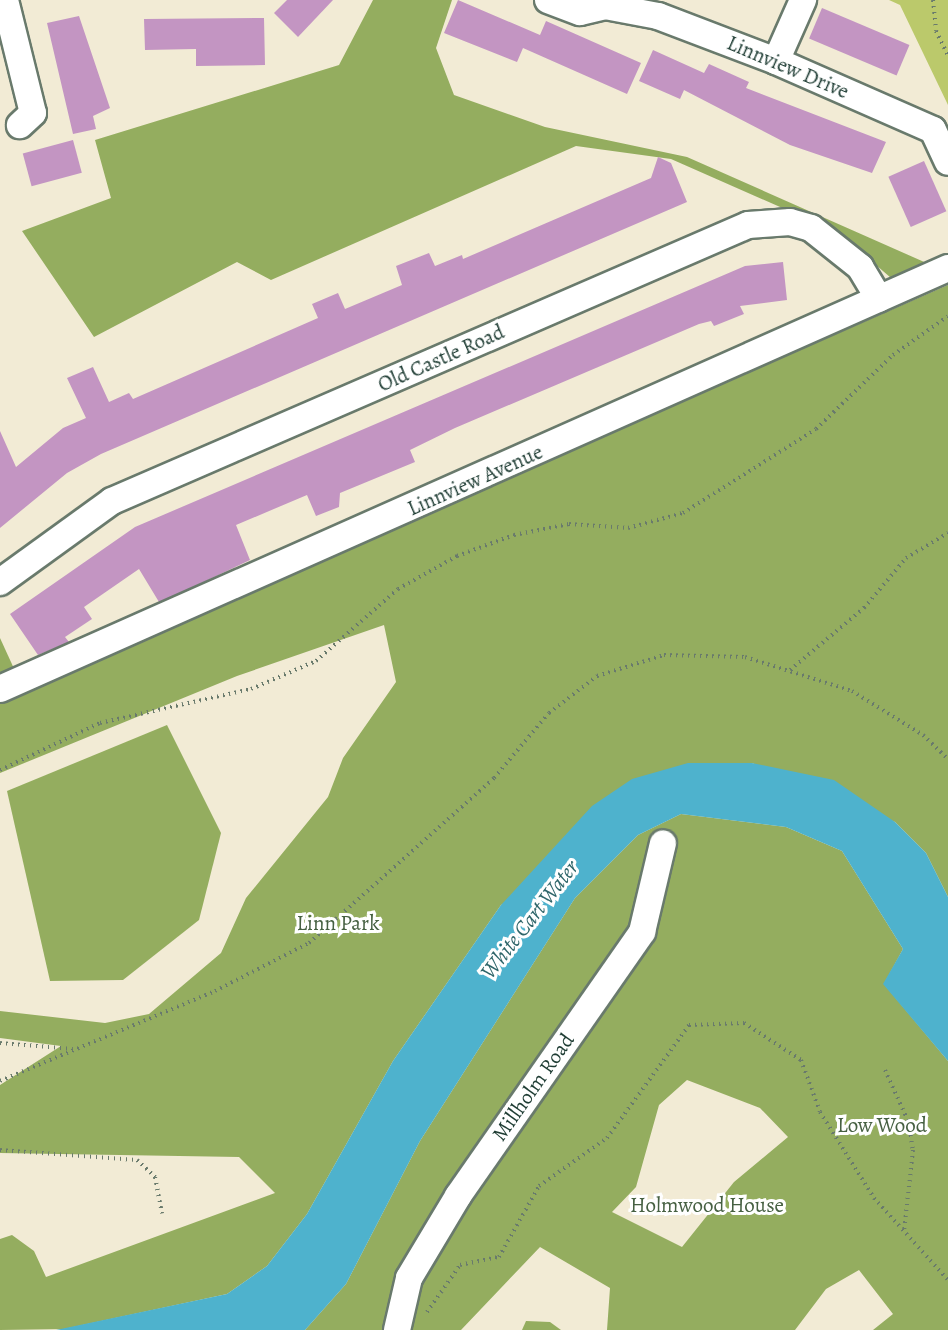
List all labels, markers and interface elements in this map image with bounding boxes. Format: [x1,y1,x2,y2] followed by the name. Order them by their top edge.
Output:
[723,30,853,104] street label: Linnview Drive
[374,319,508,397] street label: Old Castle Road
[403,439,547,521] street label: Linnview Avenue
[475,855,585,985] water label: White Cart Water
[296,910,380,936] park label: Linn Park
[487,1028,579,1146] street label: Millholm Road
[837,1112,927,1138] park label: Low Wood
[630,1192,784,1218] park label: Holmwood House

